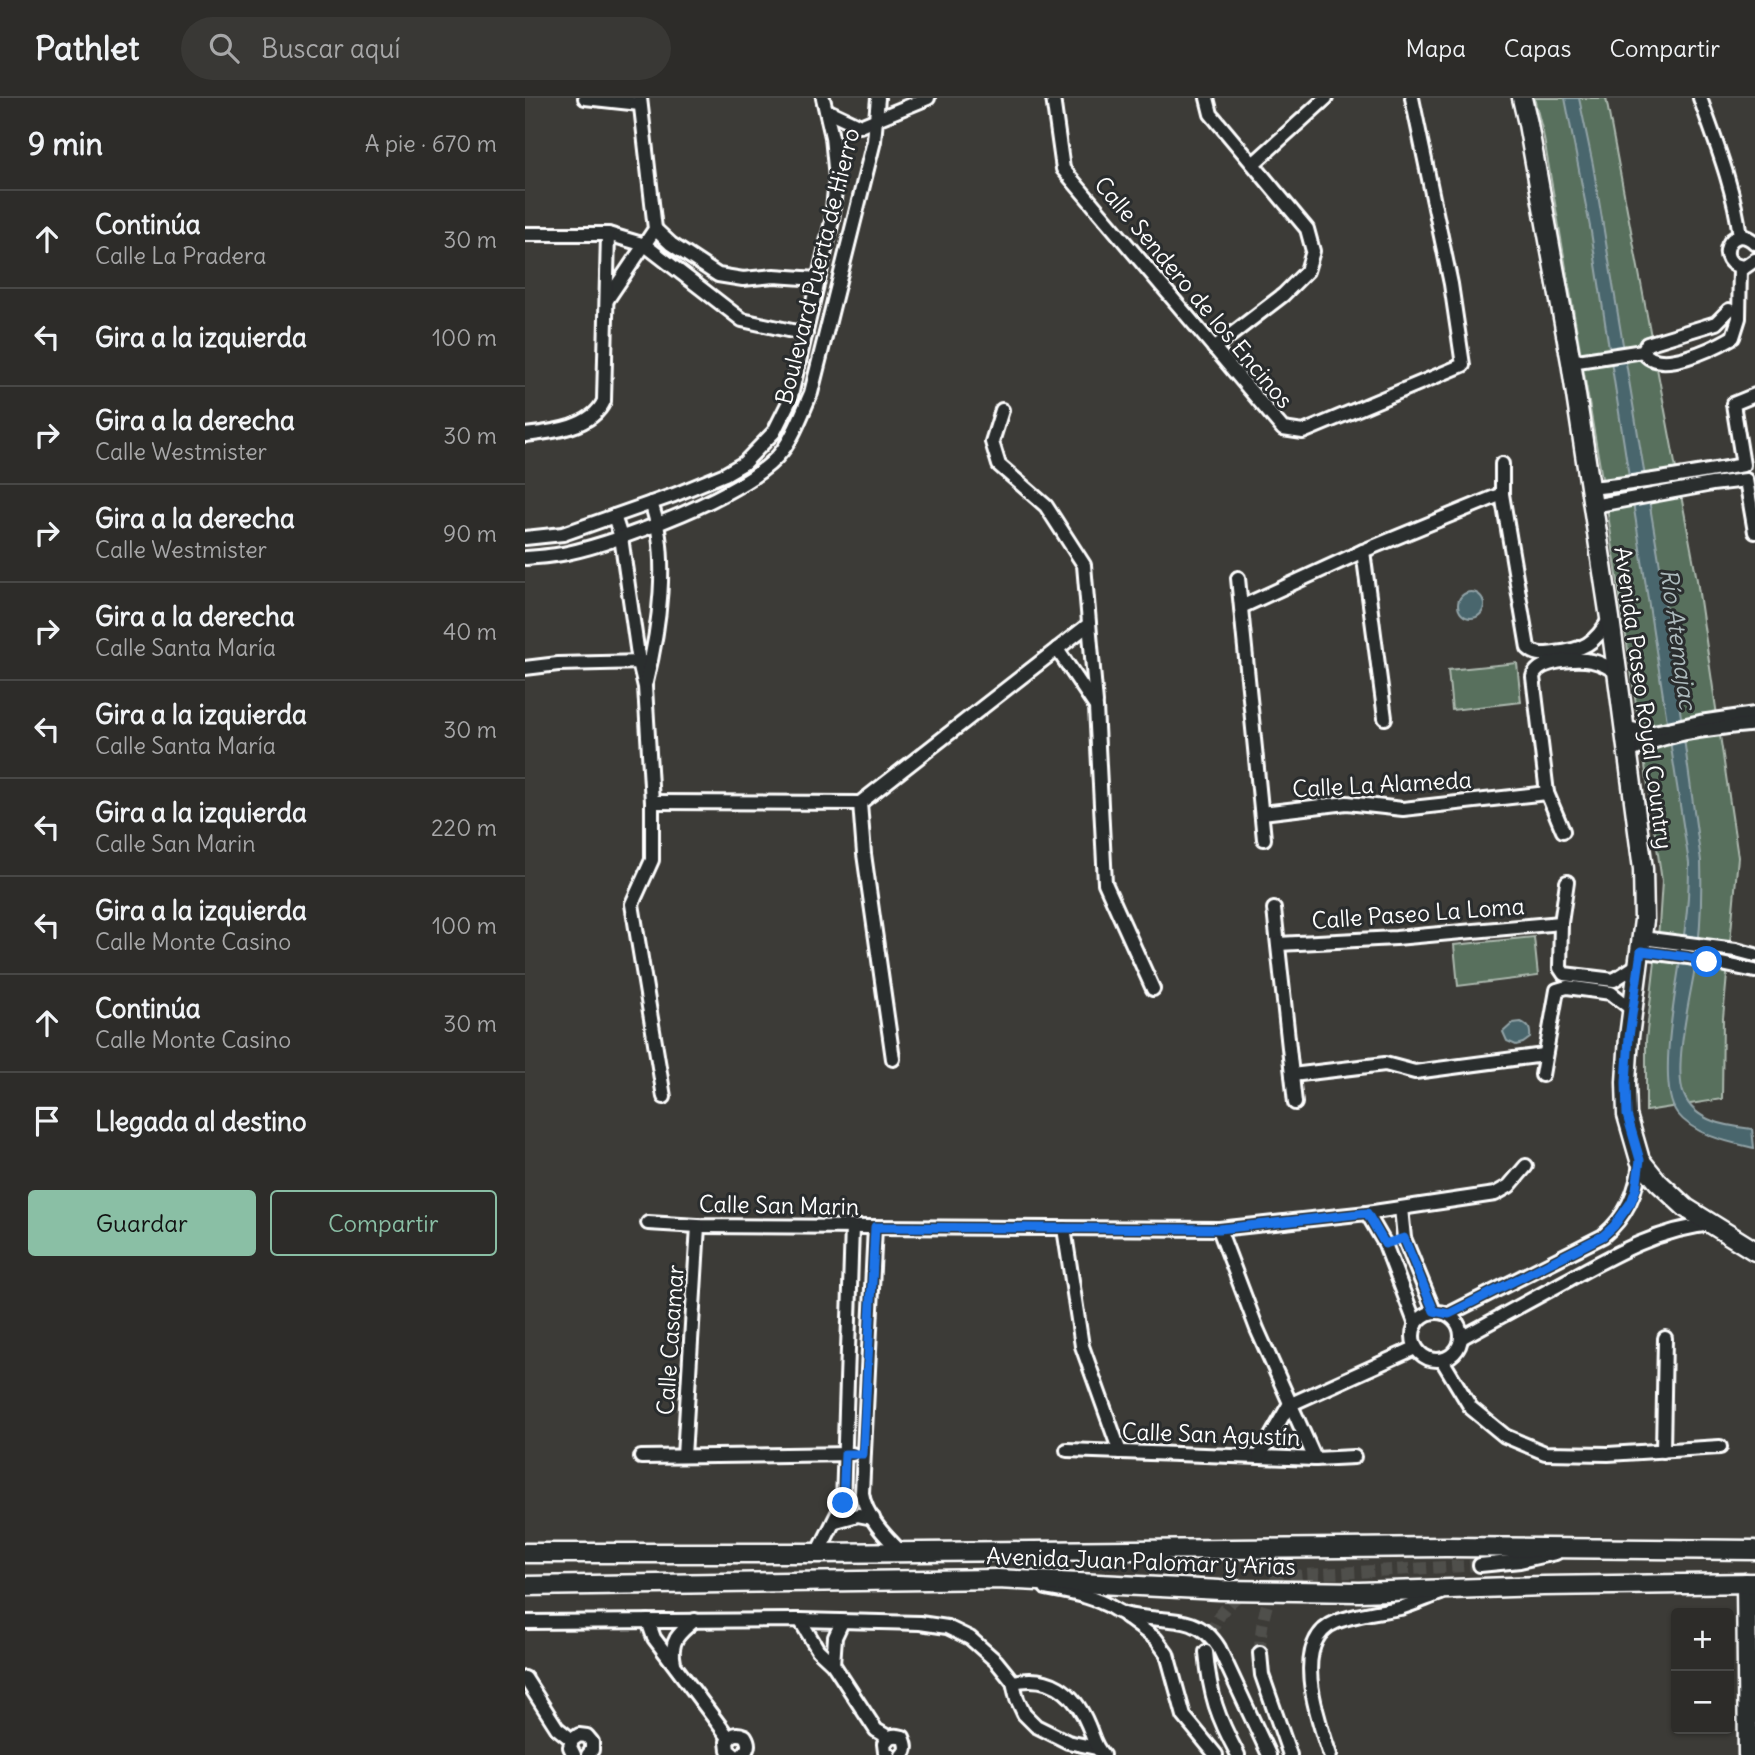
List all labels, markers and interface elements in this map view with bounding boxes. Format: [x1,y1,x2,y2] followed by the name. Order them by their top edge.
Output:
[181,17,671,80] search box
[35,27,139,69] text: Pathlet
[205,29,243,67] icon: search
[261,32,400,65] text: Buscar aquí
[1405,33,1466,63] text: Mapa
[1504,33,1571,63] text: Capas
[1609,33,1720,63] text: Compartir
[28,125,103,163] text: 9 min
[769,125,865,407] street label: Boulevard Puerta de Hierro
[365,129,497,158] text: A pie · 670 m
[1088,170,1300,414] street label: Calle Sendero de los Encinos
[95,208,201,241] text: Continúa
[28,220,66,258] icon: ahead
[443,225,497,254] text: 30 m
[95,241,266,270] text: Calle La Pradera
[28,318,66,356] icon: left
[95,321,307,354] text: Gira a la izquierda
[432,323,497,352] text: 100 m
[95,404,295,437] text: Gira a la derecha
[28,416,66,454] icon: right
[443,421,497,450] text: 30 m
[95,437,267,466] text: Calle Westmister
[95,502,295,535] text: Gira a la derecha
[28,514,66,552] icon: right
[443,519,497,548] text: 90 m
[95,535,267,564] text: Calle Westmister
[1608,545,1680,851] street label: Avenida Paseo Royal Country
[1654,567,1704,713] water label: Río Atemajac
[95,600,295,633] text: Gira a la derecha
[28,612,66,650] icon: right
[443,617,497,646] text: 40 m
[95,633,276,662] text: Calle Santa María
[95,698,307,731] text: Gira a la izquierda
[28,710,66,748] icon: left
[443,715,497,744] text: 30 m
[95,731,276,760] text: Calle Santa María
[1292,765,1472,803] street label: Calle La Alameda
[95,796,307,829] text: Gira a la izquierda
[28,808,66,846] icon: left
[431,813,497,842] text: 220 m
[95,829,255,858] text: Calle San Marin
[1311,891,1525,935] street label: Calle Paseo La Loma
[95,894,307,927] text: Gira a la izquierda
[28,906,66,944] icon: left
[432,911,497,940] text: 100 m
[95,927,291,956] text: Calle Monte Casino
[1691,946,1722,977] route start
[95,992,201,1025] text: Continúa
[28,1004,66,1042] icon: ahead
[443,1009,497,1038] text: 30 m
[95,1025,291,1054] text: Calle Monte Casino
[28,1102,66,1140] icon: arrive
[95,1105,307,1138] text: Llegada al destino
[699,1189,859,1221] street label: Calle San Marin
[28,1190,256,1256] button: Guardar
[270,1190,497,1256] button: Compartir
[650,1263,690,1416] street label: Calle Casamar
[1121,1416,1301,1452] street label: Calle San Agustín
[827,1487,858,1518] route end
[986,1541,1296,1581] street label: Avenida Juan Palomar y Arias
[1671,1608,1734,1734] map controls
[1671,1608,1734,1671] button: +
[1671,1671,1734,1734] button: −

